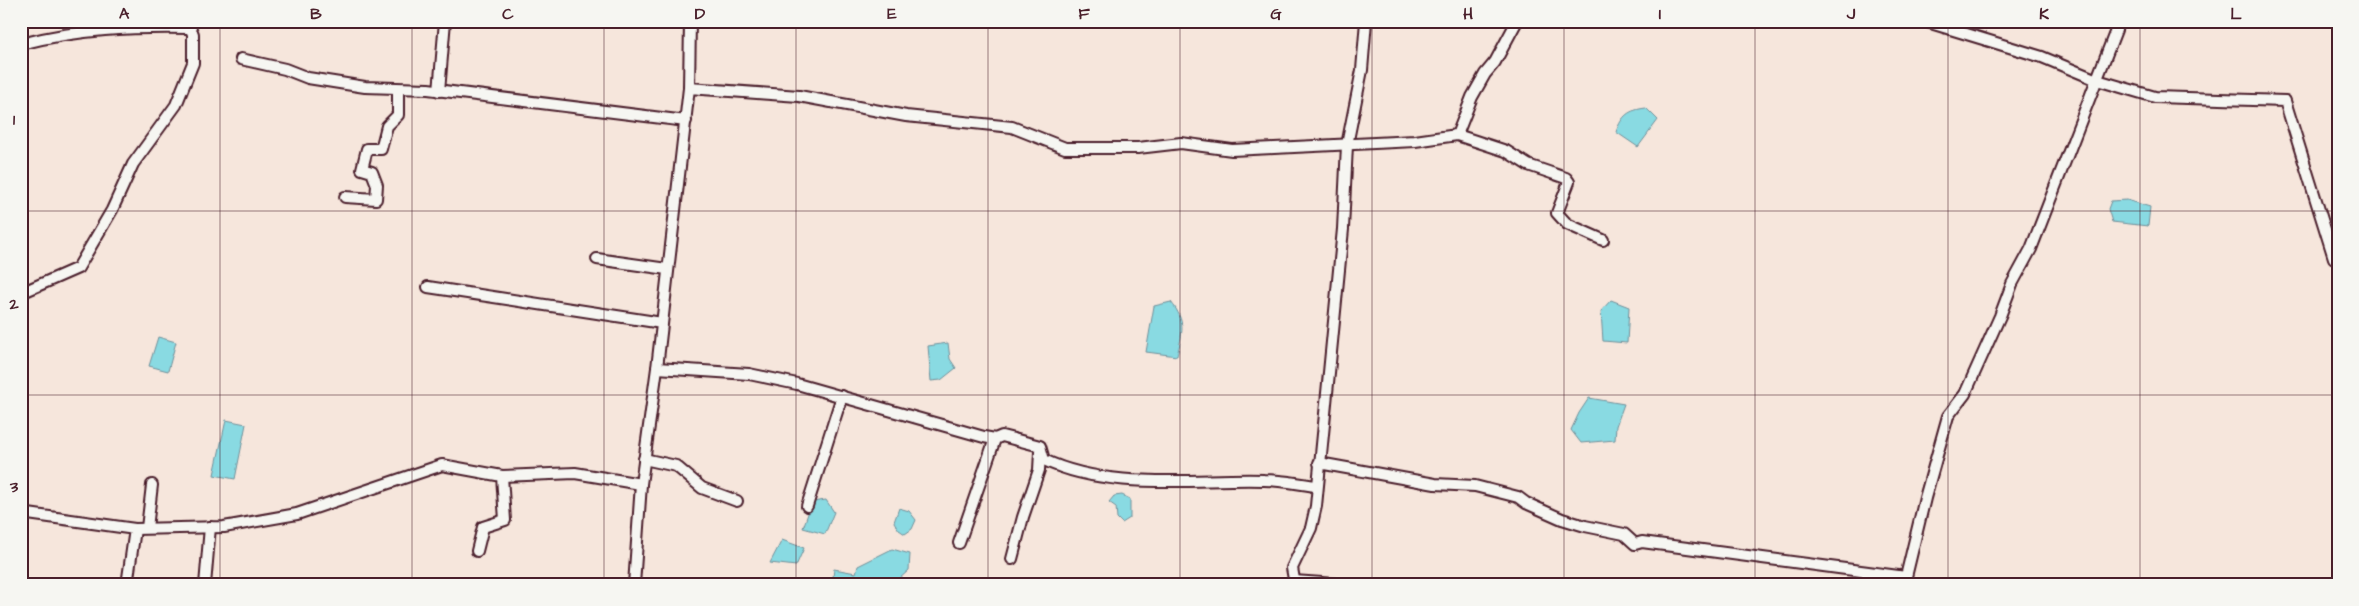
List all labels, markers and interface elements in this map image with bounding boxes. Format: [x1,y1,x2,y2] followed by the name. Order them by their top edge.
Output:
[119,3,130,25] text: A
[310,3,322,25] text: B
[502,3,514,25] text: C
[695,3,706,25] text: D
[887,3,897,25] text: E
[1078,3,1090,25] text: F
[1270,3,1282,25] text: G
[1463,3,1473,25] text: H
[1659,3,1661,25] text: I
[1846,3,1856,25] text: J
[2039,3,2049,25] text: K
[2230,3,2242,25] text: L
[13,109,16,131] text: 1
[8,293,19,315] text: 2
[9,476,19,498] text: 3

